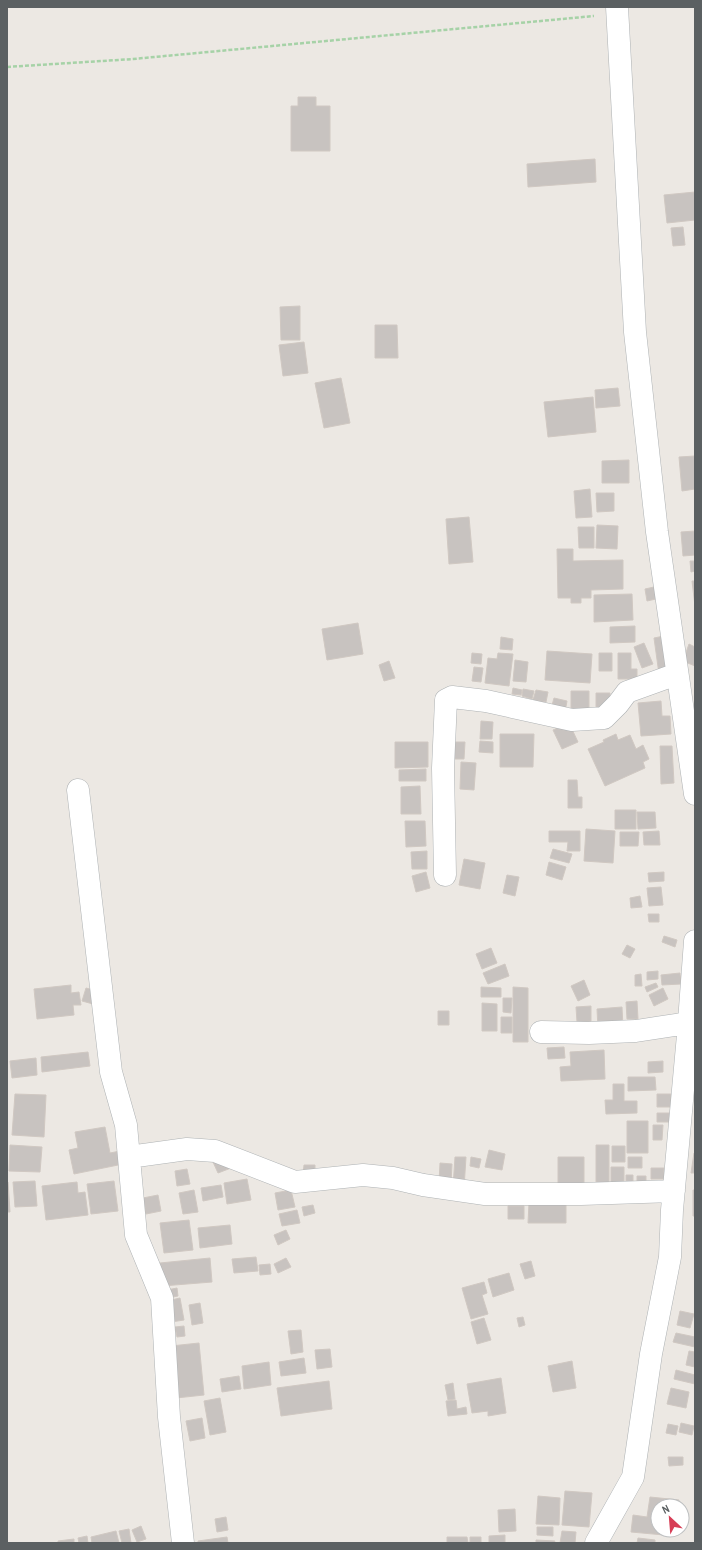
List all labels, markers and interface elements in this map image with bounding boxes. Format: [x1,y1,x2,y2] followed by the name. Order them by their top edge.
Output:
[650,1498,690,1538] north arrow
[660,1501,672,1517] text: N

